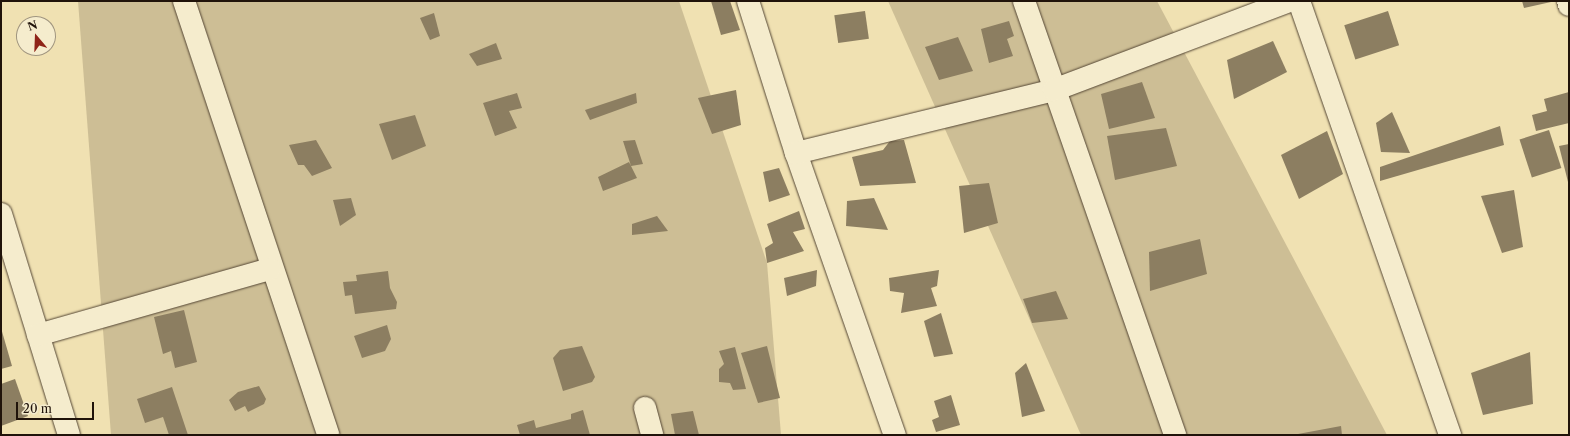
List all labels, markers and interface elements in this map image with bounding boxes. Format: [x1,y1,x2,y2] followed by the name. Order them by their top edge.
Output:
[16,16,56,56] north arrow
[26,17,39,34] text: N
[18,394,96,420] scale bar
[23,401,52,416] text: 20 m

